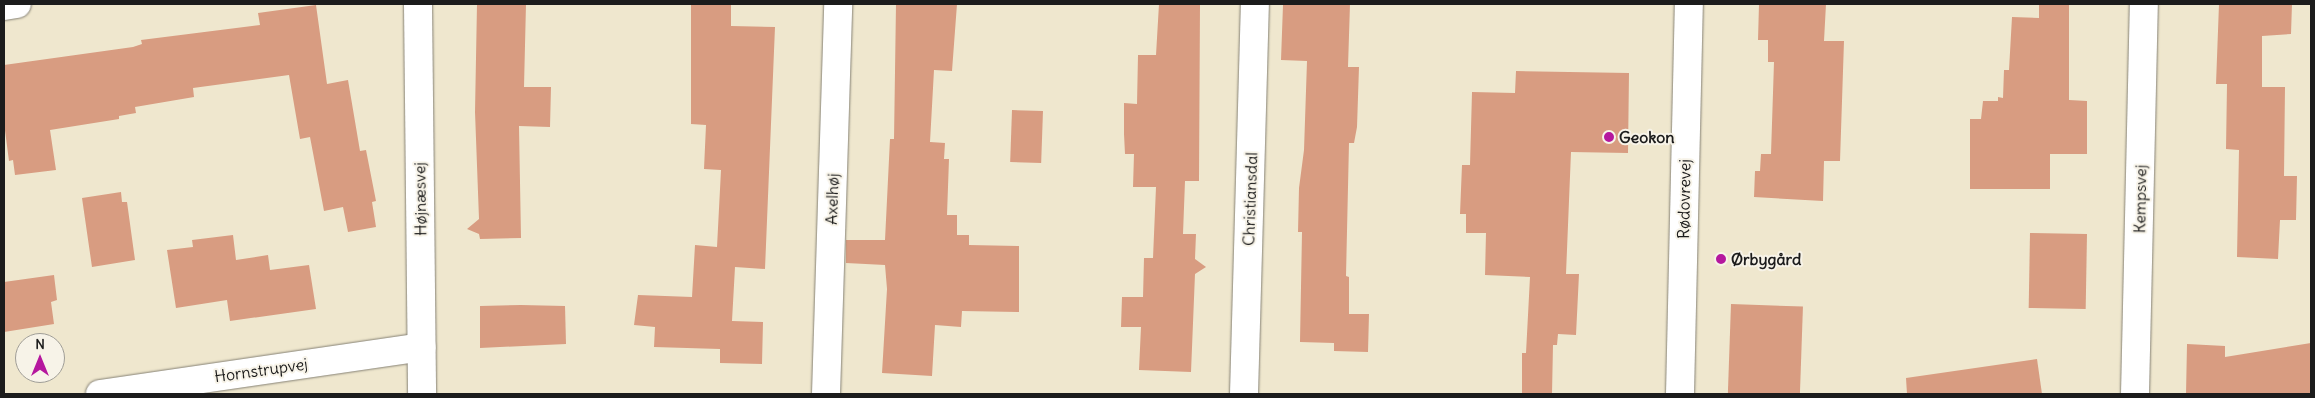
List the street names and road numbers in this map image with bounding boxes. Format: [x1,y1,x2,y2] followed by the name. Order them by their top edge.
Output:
[1239,152,1261,246] street label: Christiansdal
[1674,159,1694,239] street label: Rødovrevej
[410,162,430,236] street label: Højnæsvej
[2130,165,2150,233] street label: Kempsvej
[822,173,842,225] street label: Axelhøj
[213,354,309,386] street label: Hornstrupvej

